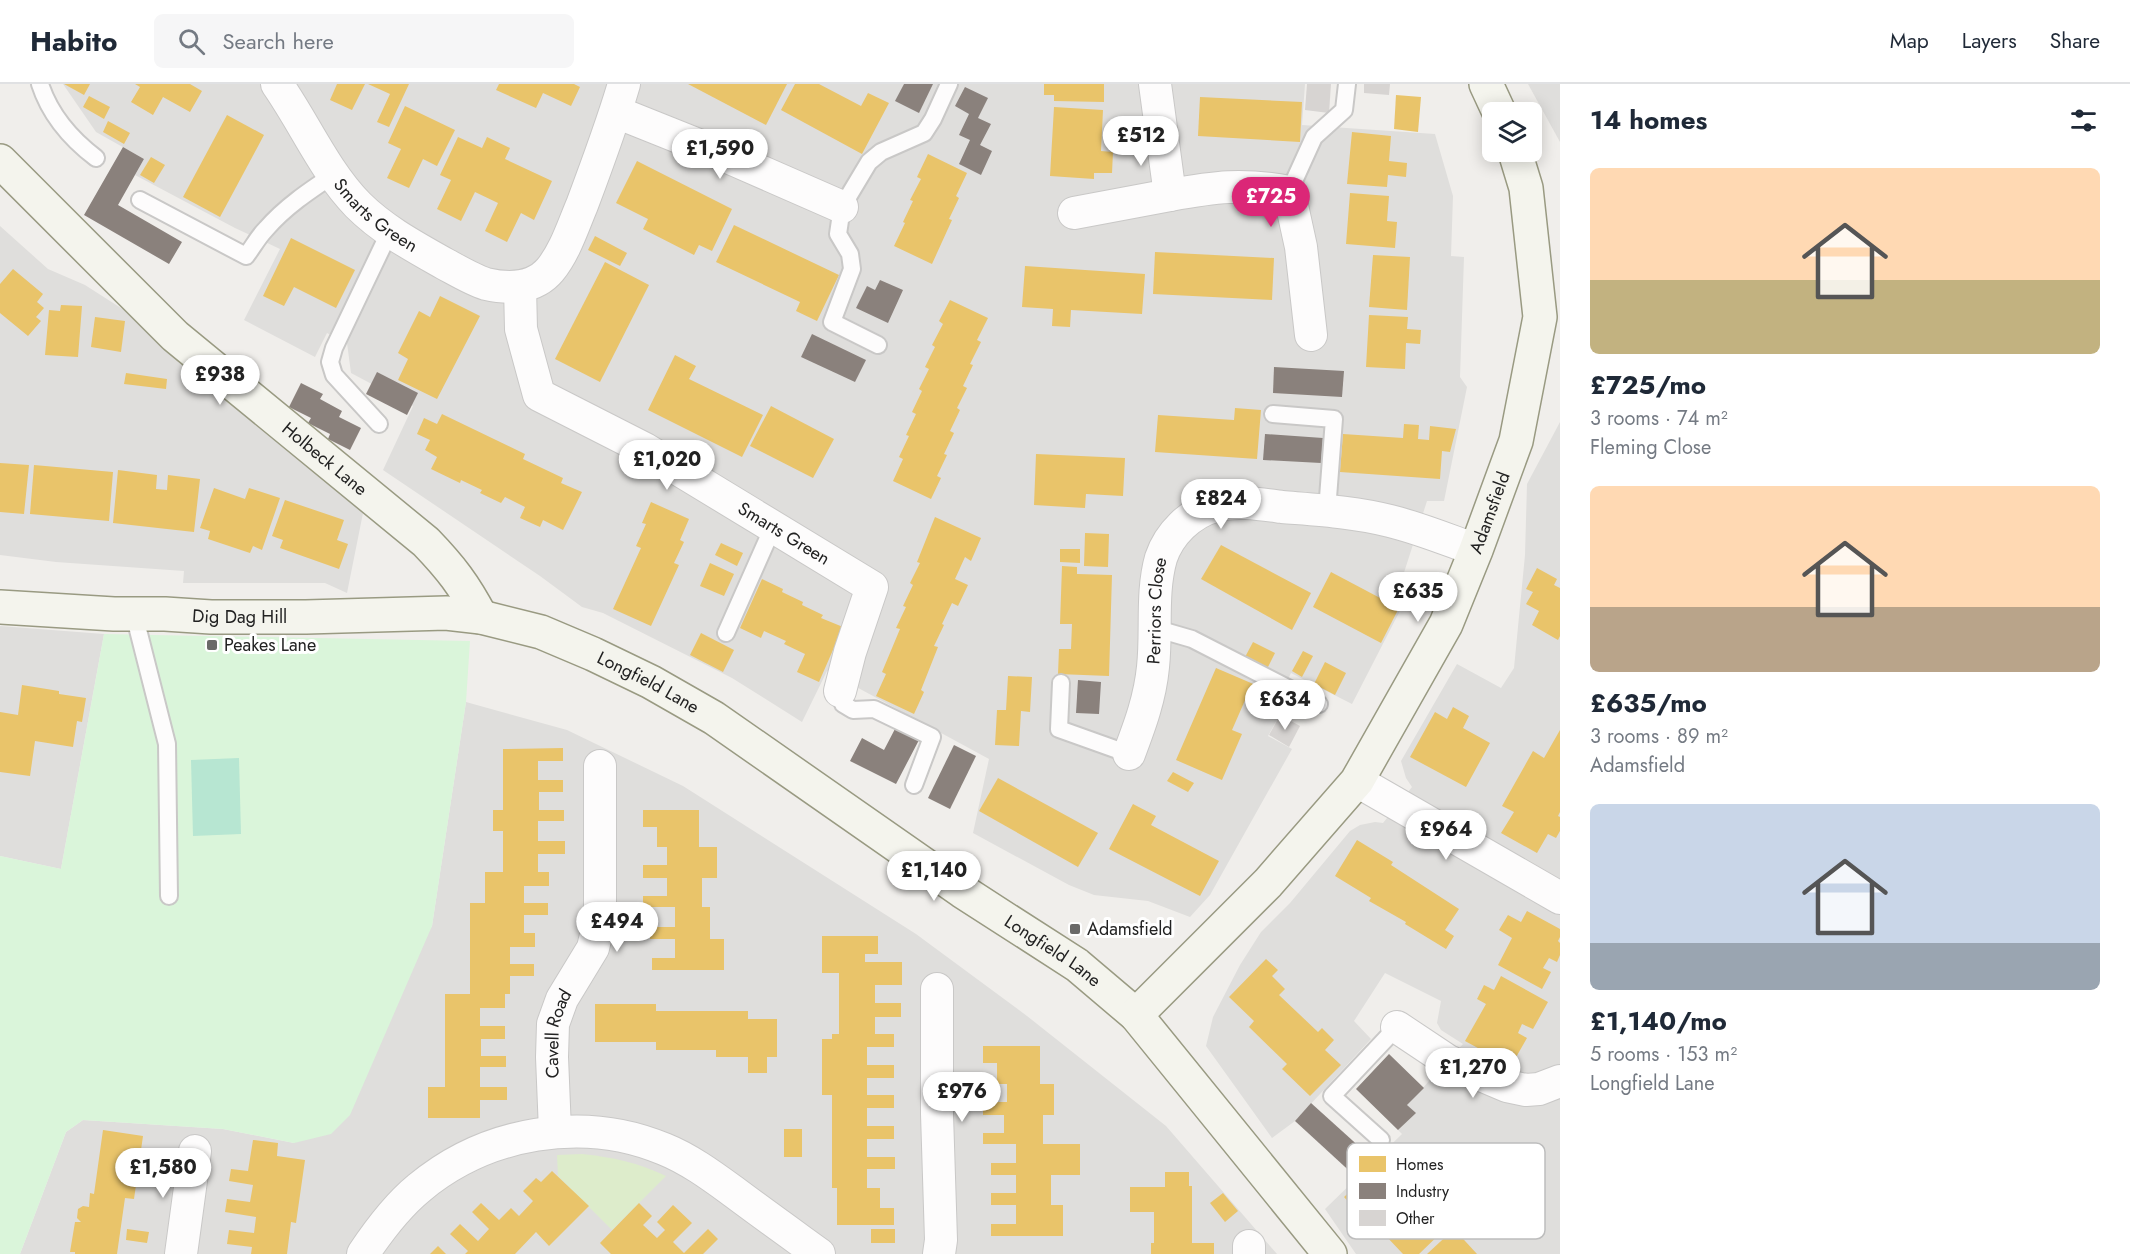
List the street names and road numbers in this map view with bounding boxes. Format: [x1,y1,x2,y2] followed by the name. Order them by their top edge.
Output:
[327,173,423,259] street label: Smarts Green
[276,416,373,502] street label: Holbeck Lane
[1463,468,1517,557] street label: Adamsfield
[733,495,835,572] street label: Smarts Green
[1140,554,1174,665] street label: Perriors Close
[191,603,287,630] street label: Dig Dag Hill
[593,645,704,720] street label: Longfield Lane
[999,909,1107,993] street label: Longfield Lane
[539,984,578,1079] street label: Cavell Road

